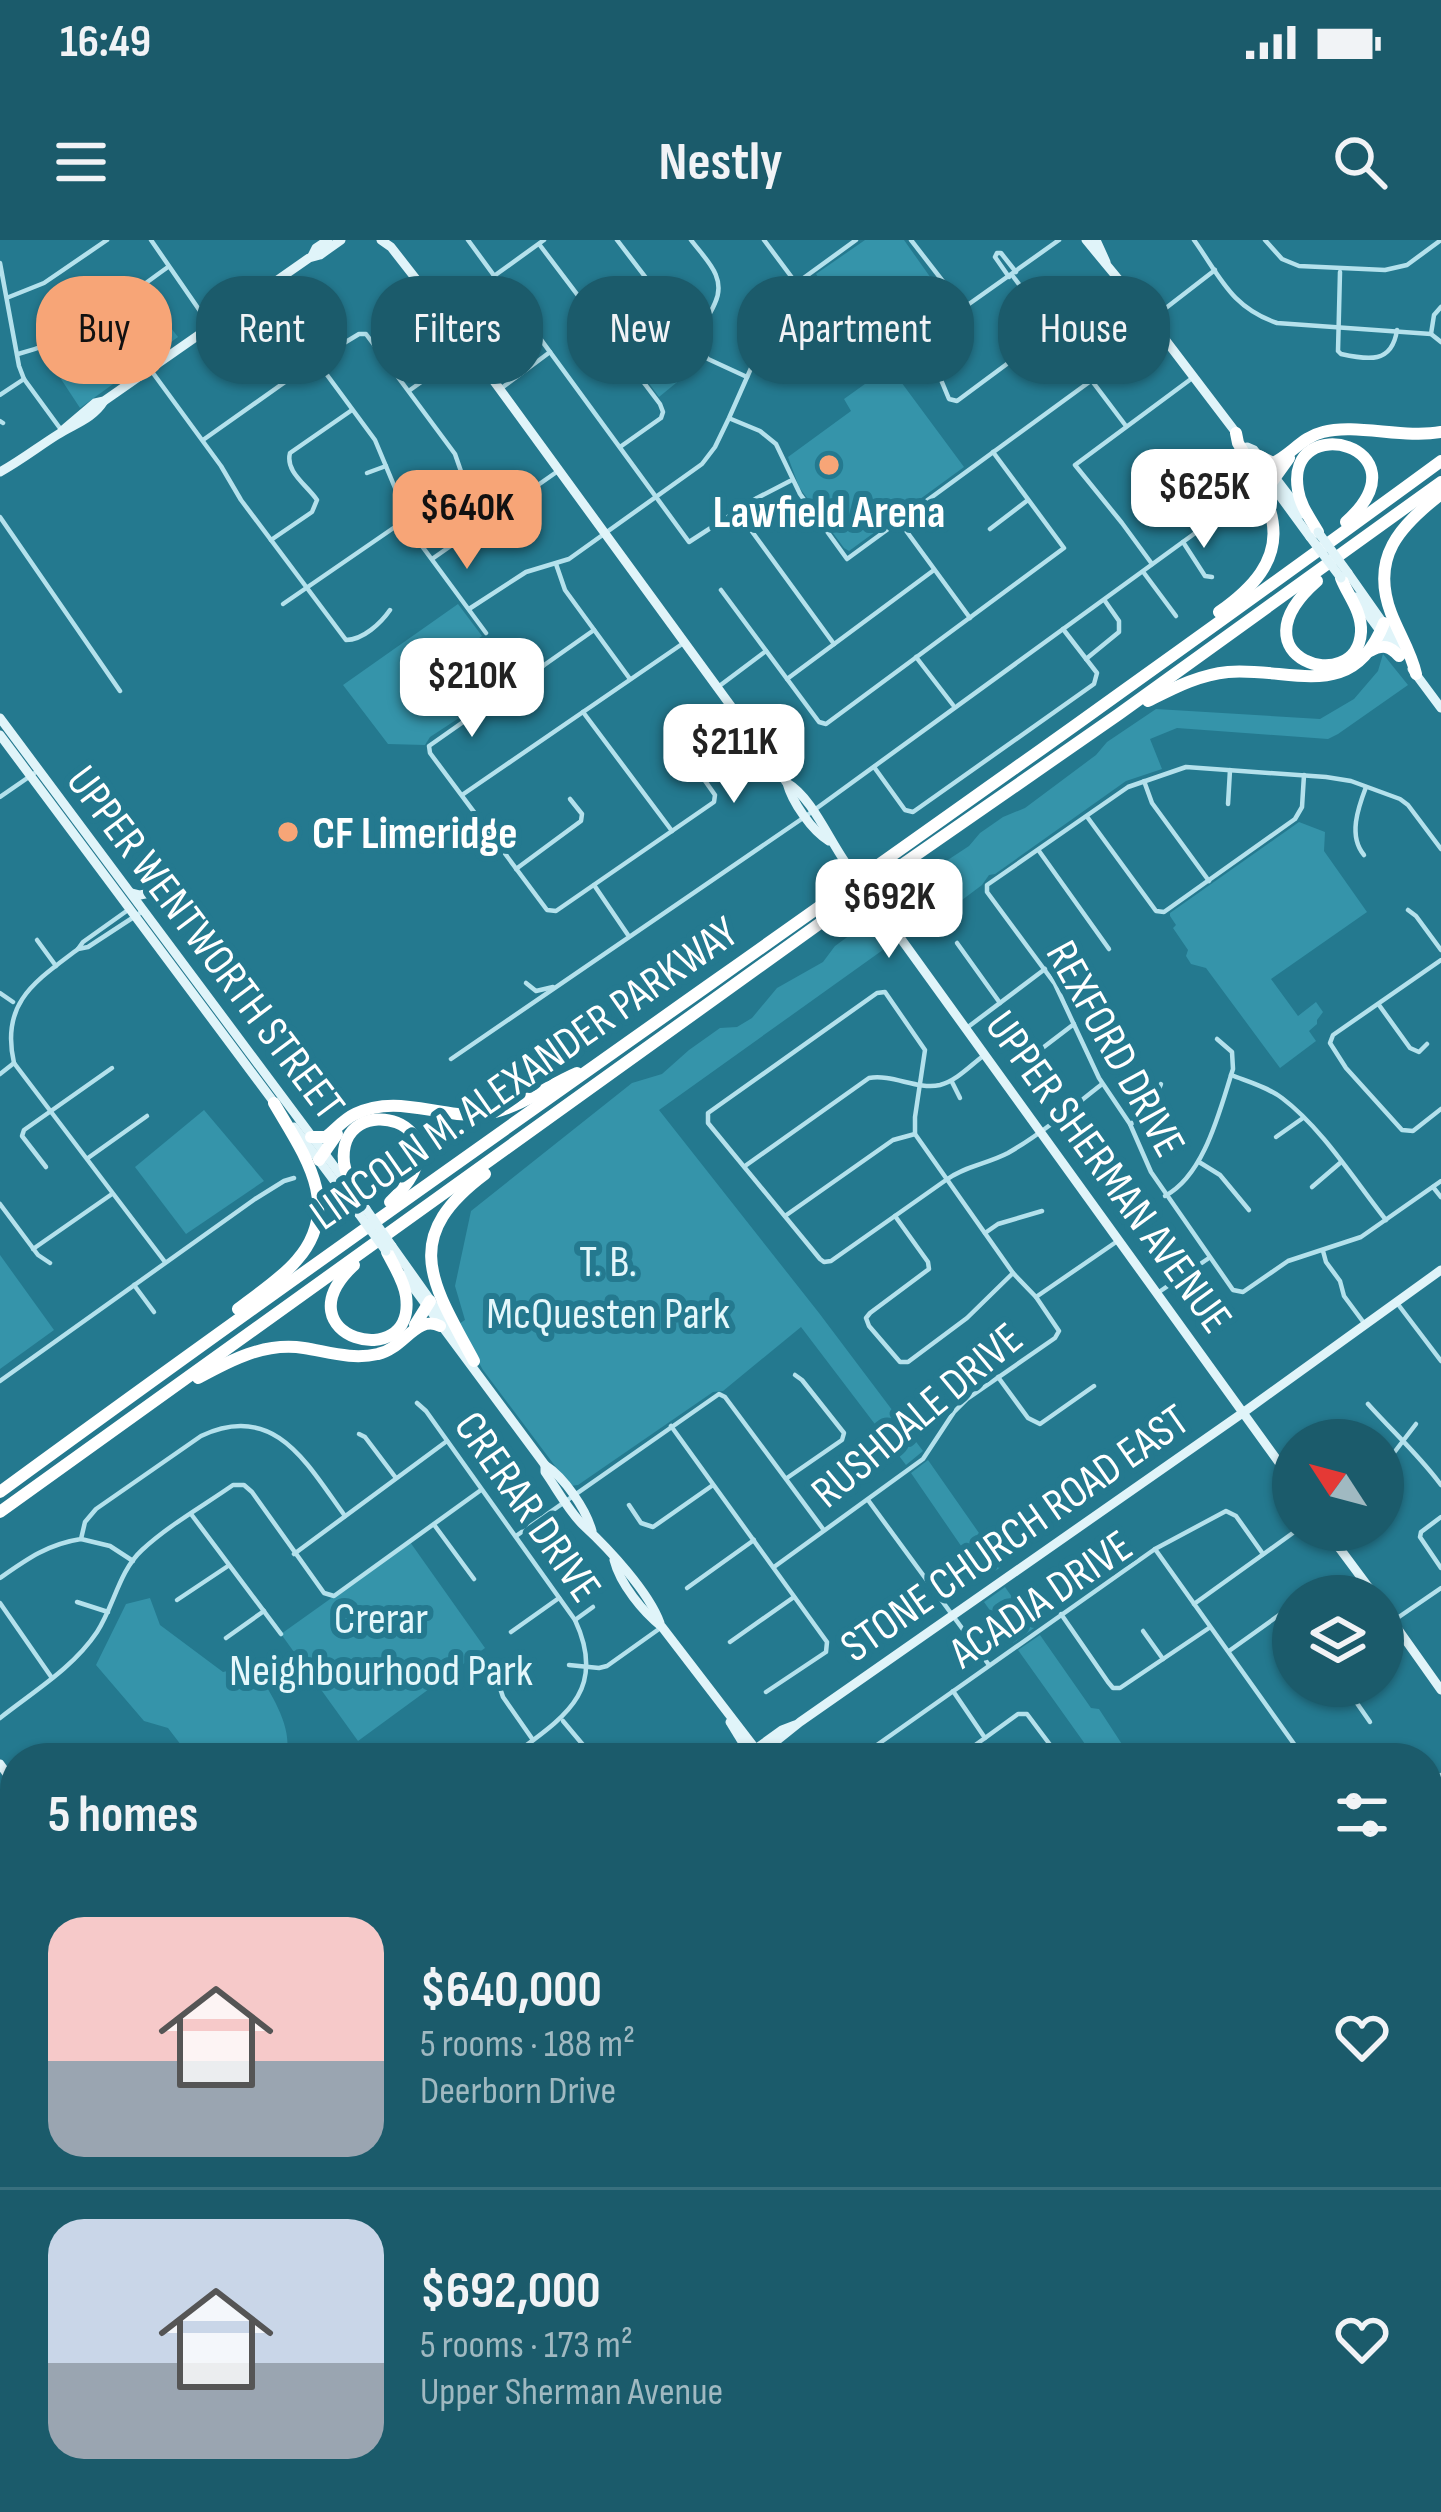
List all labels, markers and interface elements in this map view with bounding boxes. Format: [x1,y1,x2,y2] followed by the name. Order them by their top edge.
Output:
[60,15,151,70] text: 16:49
[48,129,114,195] icon: menu
[1327,129,1393,195] icon: search
[659,130,782,195] text: Nestly
[36,276,172,384] chip: Buy
[196,276,347,384] chip: Rent
[371,276,543,384] chip: Filters
[567,276,713,384] chip: New
[737,276,974,384] chip: Apartment
[998,276,1170,384] chip: House
[1120,449,1288,551] pin: $625K
[816,452,842,478] marker: Lawfield Arena
[1158,464,1250,511] text: $625K
[383,470,551,572] pin: $640K
[420,485,514,532] text: $640K
[713,486,945,541] place label: Lawfield Arena
[388,638,556,740] pin: $210K
[427,653,517,700] text: $210K
[650,704,818,806] pin: $211K
[690,719,778,766] text: $211K
[54,756,356,1131] street label: UPPER WENTWORTH STREET
[312,807,517,862] place label: CF Limeridge
[275,819,301,845] marker: CF Limeridge
[805,859,973,961] pin: $692K
[843,874,935,921] text: $692K
[300,905,749,1243] street label: LINCOLN M. ALEXANDER PARKWAY
[1033,932,1197,1167] street label: REXFORD DRIVE
[973,1001,1243,1344] street label: UPPER SHERMAN AVENUE
[486,1235,730,1342] park label: T. B. McQuesten Park
[801,1312,1034,1520] street label: RUSHDALE DRIVE
[831,1393,1200,1675] street label: STONE CHURCH ROAD EAST
[441,1402,612,1613] street label: CRERAR DRIVE
[1272,1419,1404,1551] north arrow
[1272,1419,1404,1707] map controls
[939,1519,1143,1682] street label: ACADIA DRIVE
[1272,1575,1404,1707] button: layers
[229,1592,533,1699] park label: Crerar Neighbourhood Park
[1329,1782,1395,1848] icon: filters
[48,1785,198,1846] text: 5 homes
[420,1960,602,2021] text: $640,000
[144,1965,288,2109] icon: home
[1329,2004,1395,2070] icon: heart
[420,2021,635,2068] text: 5 rooms · 188 m²
[420,2068,616,2115] text: Deerborn Drive
[420,2261,601,2322] text: $692,000
[144,2267,288,2411] icon: home
[1329,2306,1395,2372] icon: heart
[420,2322,633,2369] text: 5 rooms · 173 m²
[420,2369,723,2416] text: Upper Sherman Avenue

